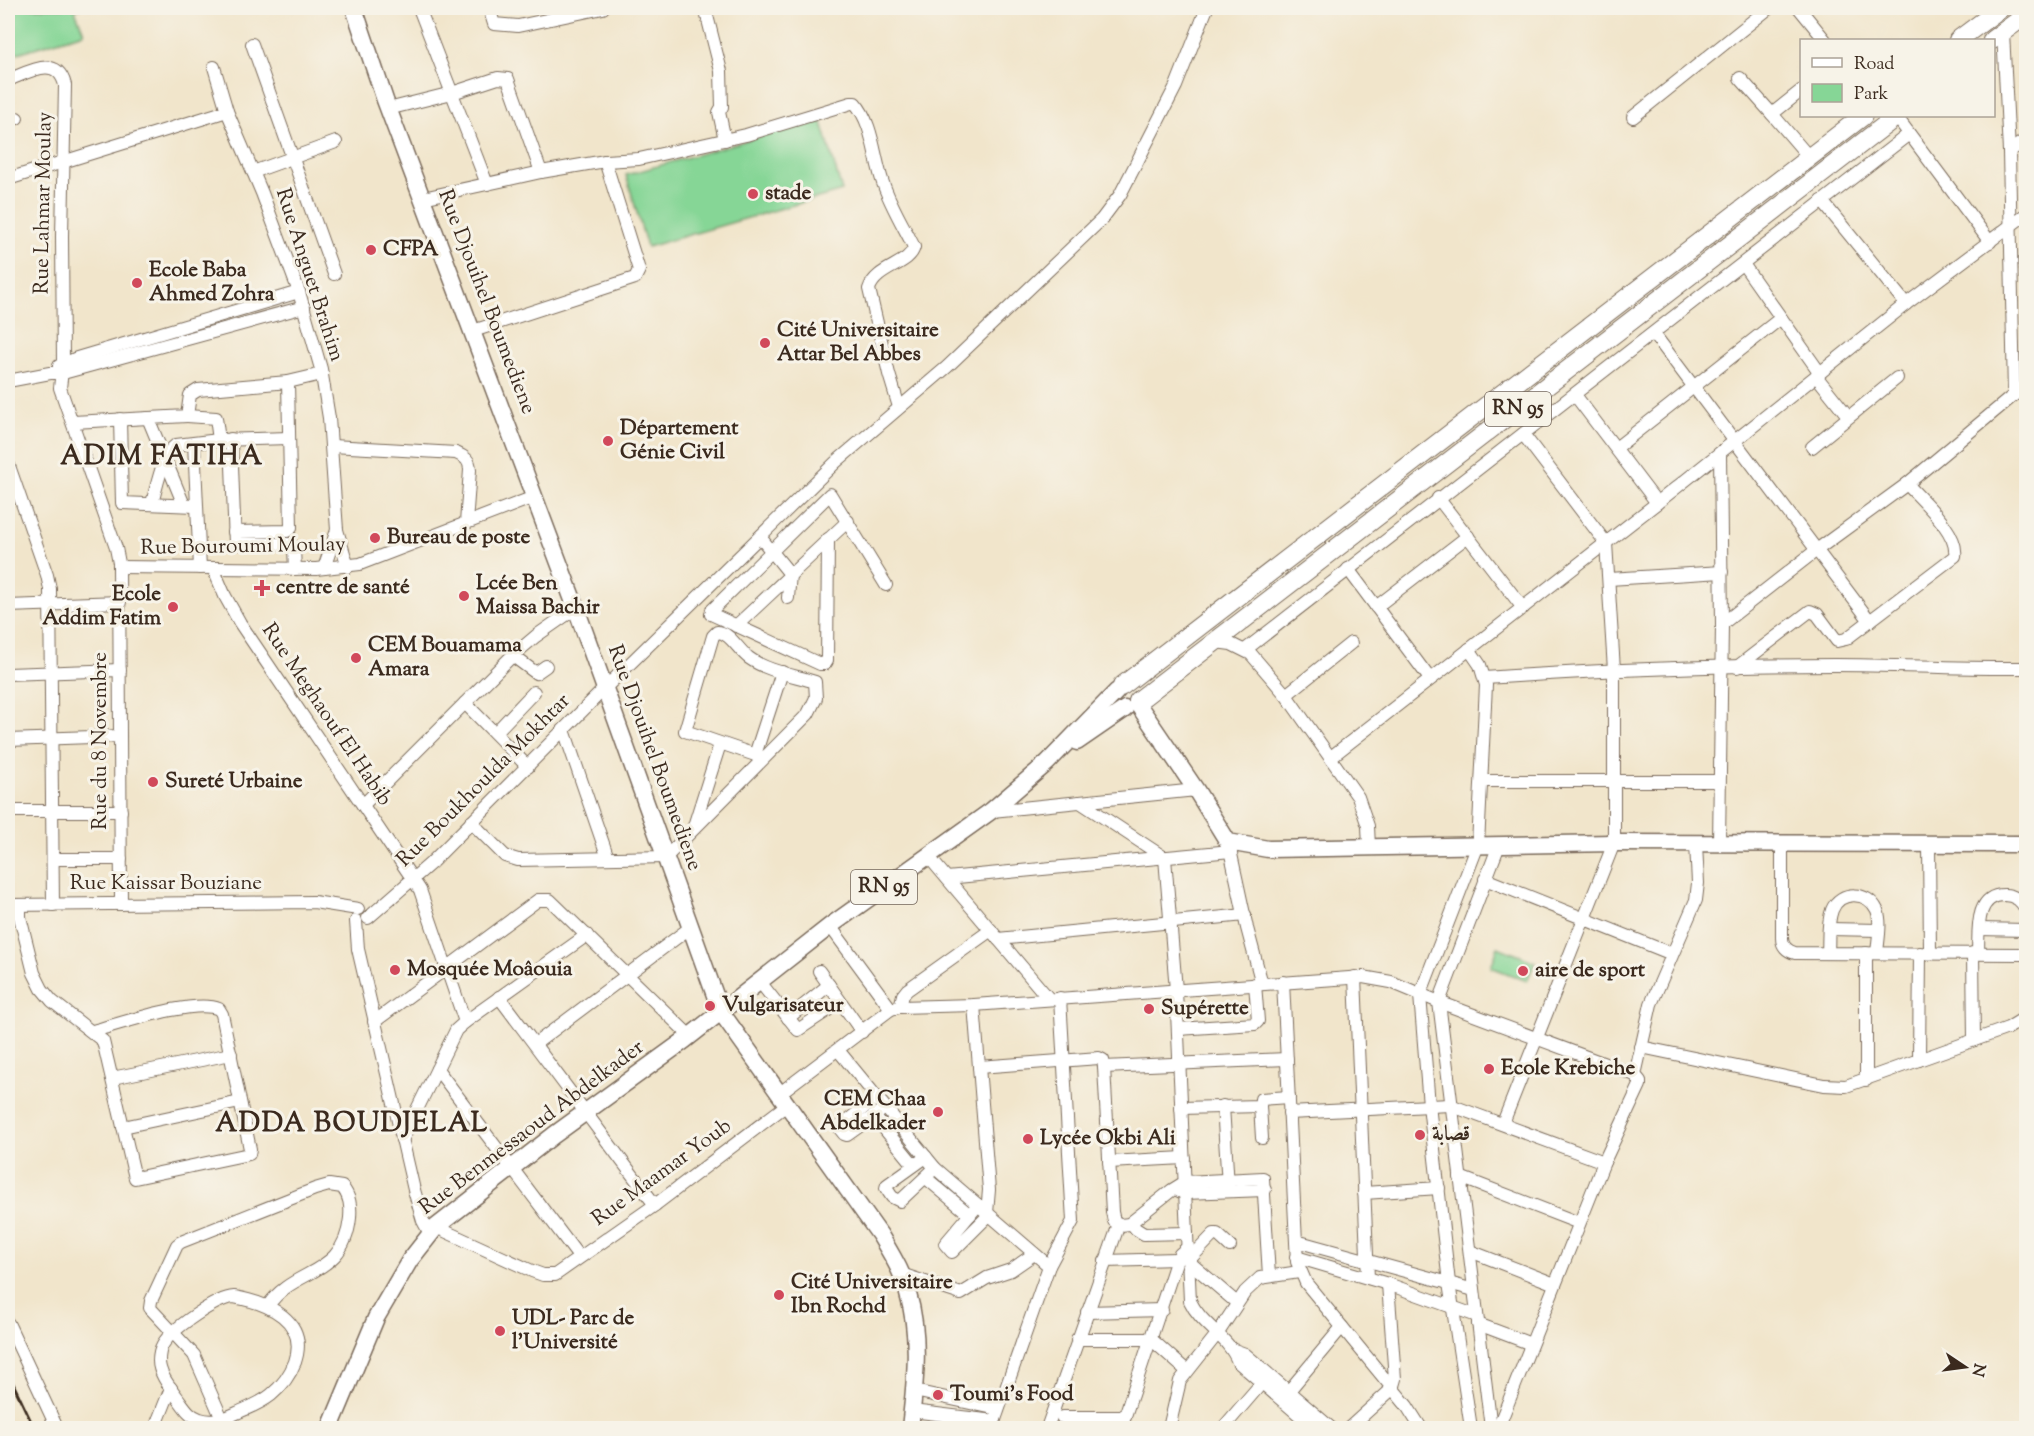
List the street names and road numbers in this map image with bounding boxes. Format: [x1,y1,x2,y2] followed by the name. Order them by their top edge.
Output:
[27,111,61,295] street label: Rue Lahmar Moulay
[267,185,351,365] street label: Rue Anguet Brahim
[429,185,543,419] street label: Rue Djouihel Boumediene
[1485,392,1551,426] road number: RN 95
[140,530,346,564] street label: Rue Bouroumi Moulay
[254,618,398,812] street label: Rue Meghaouf El Habib
[599,641,709,875] street label: Rue Djouihel Boumediene
[86,652,116,830] street label: Rue du 8 Novembre
[390,687,578,875] street label: Rue Boukhoulda Mokhtar
[70,869,262,899] street label: Rue Kaissar Bouziane
[851,870,917,904] road number: RN 95
[413,1033,651,1223] street label: Rue Benmessaoud Abdelkader
[586,1112,738,1234] street label: Rue Maamar Youb

